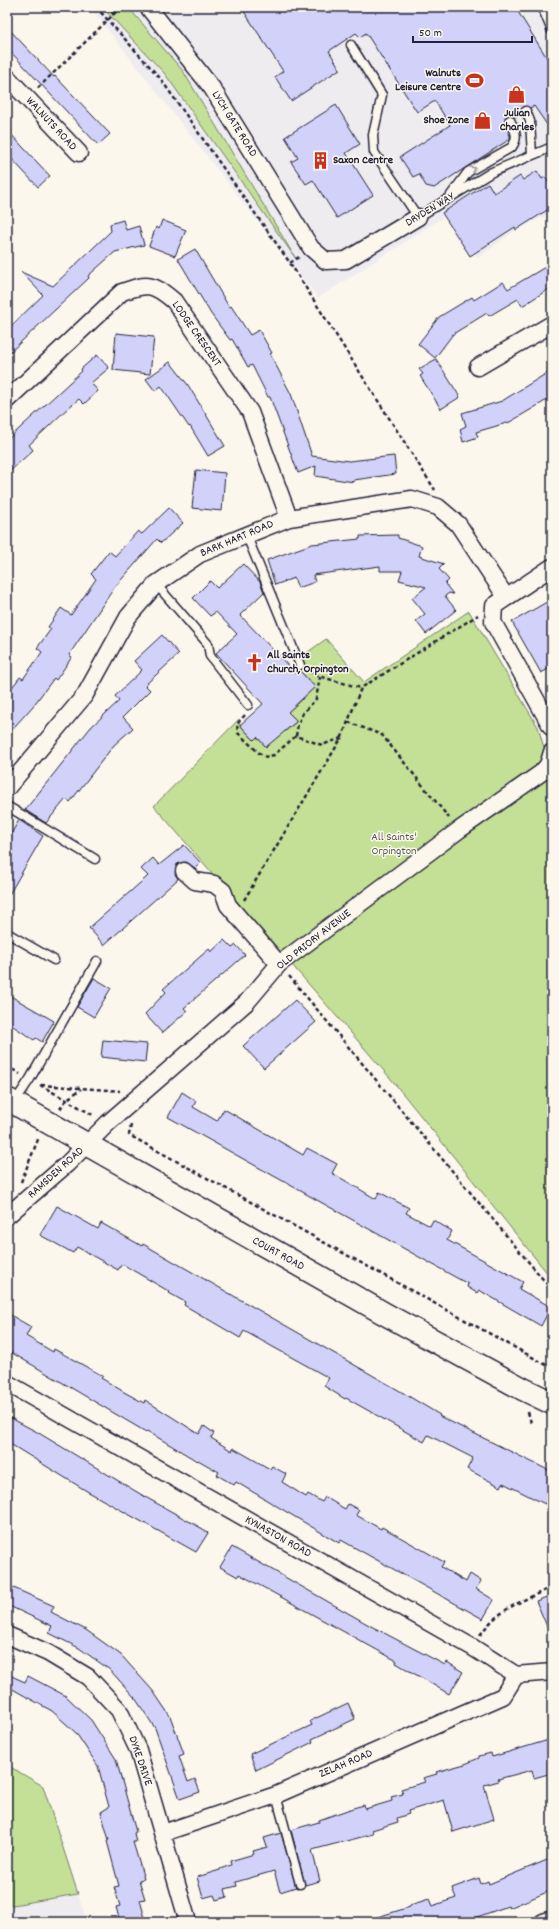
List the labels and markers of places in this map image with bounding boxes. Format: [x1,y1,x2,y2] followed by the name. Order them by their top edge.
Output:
[395,65,462,96] place label: Walnuts Leisure Centre
[464,70,484,90] sports icon: Walnuts Leisure Centre
[507,84,527,104] shop icon: Julian Charles
[500,105,534,136] place label: Julian Charles
[472,110,492,130] shop icon: Shoe Zone
[423,112,470,129] place label: Shoe Zone
[310,150,330,170] building icon: Saxon Centre
[333,152,394,169] place label: Saxon Centre
[267,647,349,678] place label: All Saints Church, Orpington
[244,652,264,672] church icon: All Saints Church, Orpington

